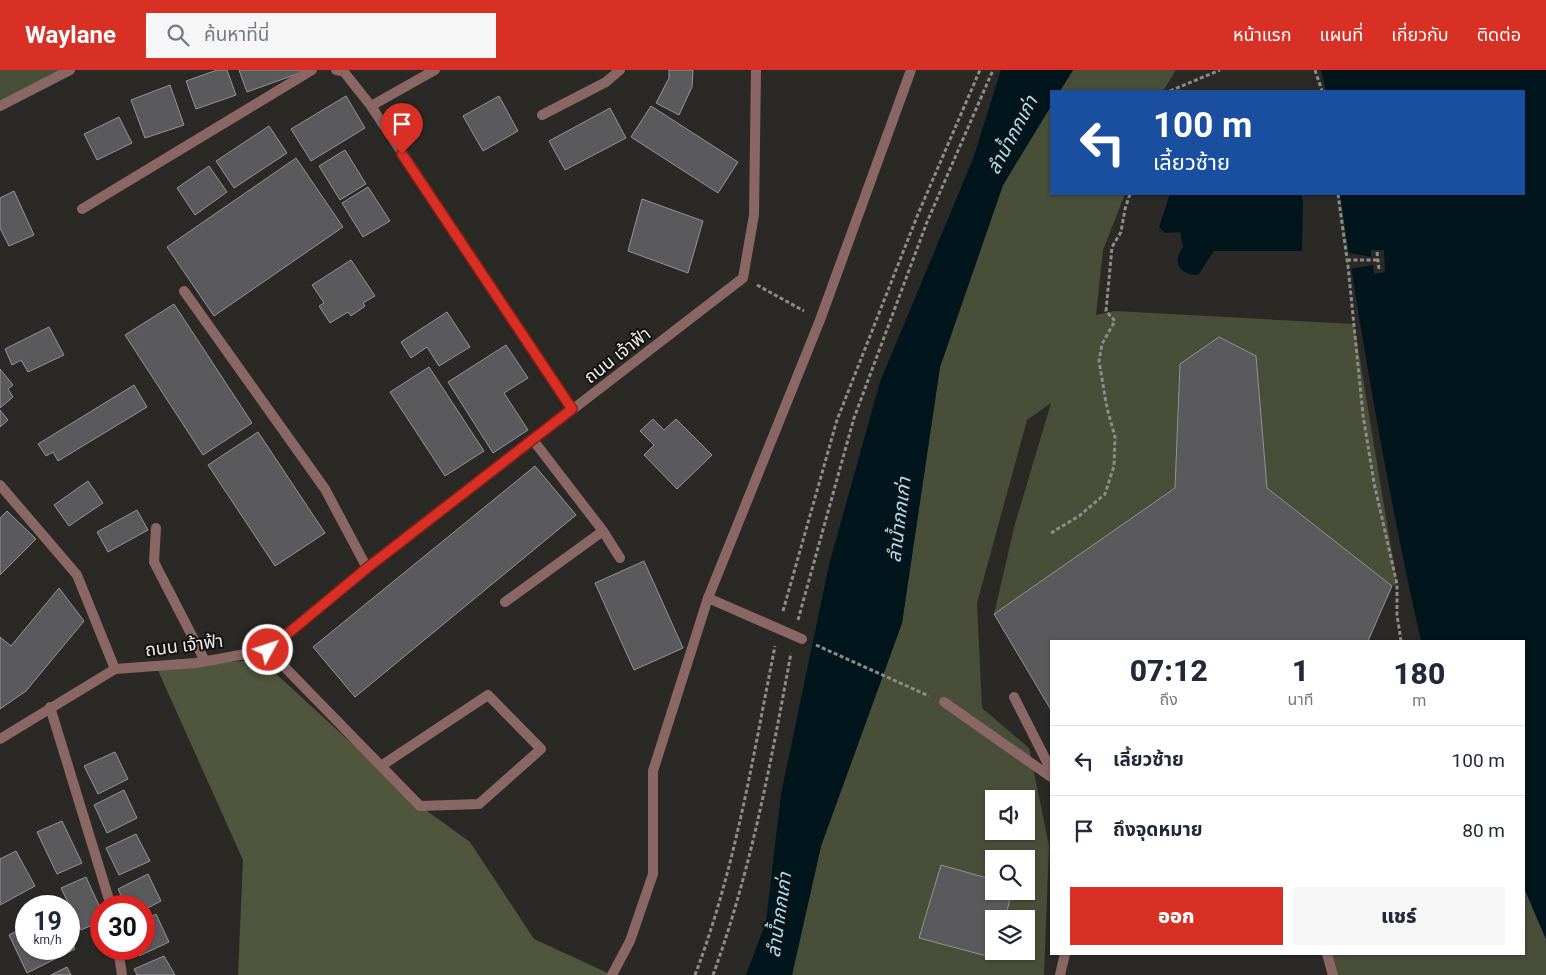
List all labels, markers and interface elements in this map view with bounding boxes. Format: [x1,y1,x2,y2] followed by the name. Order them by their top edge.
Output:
[146,13,496,58] search box
[25,21,116,49] text: Waylane
[164,21,192,49] icon: search
[204,23,269,46] text: ค้นหาที่นี่
[1233,24,1291,45] text: หน้าแรก
[1319,24,1363,45] text: แผนที่
[1391,24,1449,45] text: เกี่ยวกับ
[1477,24,1521,45] text: ติดต่อ
[980,90,1043,178] water label: ลำน้ำกกเก่า
[381,103,423,154] pin
[1153,105,1252,146] text: 100 m
[388,110,416,138] icon: arrive
[1070,110,1135,175] icon: left
[1153,150,1230,175] text: เลี้ยวซ้าย
[580,323,654,387] street label: ถนน เจ้าฟ้า
[880,475,916,564] water label: ลำน้ำกกเก่า
[241,623,293,675] position arrow
[144,630,224,660] street label: ถนน เจ้าฟ้า
[1130,653,1208,688] text: 07:12
[1292,653,1309,688] text: 1
[1393,656,1445,691] text: 180
[1160,690,1178,709] text: ถึง
[1287,690,1314,709] text: นาที
[1412,691,1426,710] text: m
[1070,747,1098,775] icon: left
[1113,748,1184,771] text: เลี้ยวซ้าย
[1452,749,1505,772] text: 100 m
[985,790,1035,960] map controls
[985,790,1035,840] button: sound
[1070,817,1098,845] icon: arrive
[1113,818,1203,841] text: ถึงจุดหมาย
[1462,819,1505,842] text: 80 m
[985,850,1035,900] button: search
[760,870,797,959] water label: ลำน้ำกกเก่า
[1070,887,1283,945] button: ออก
[1293,887,1505,945] button: แชร์
[90,895,155,960] speed limit sign: 30
[33,907,62,936] text: 19
[985,910,1035,960] button: layers
[33,933,62,947] text: km/h

